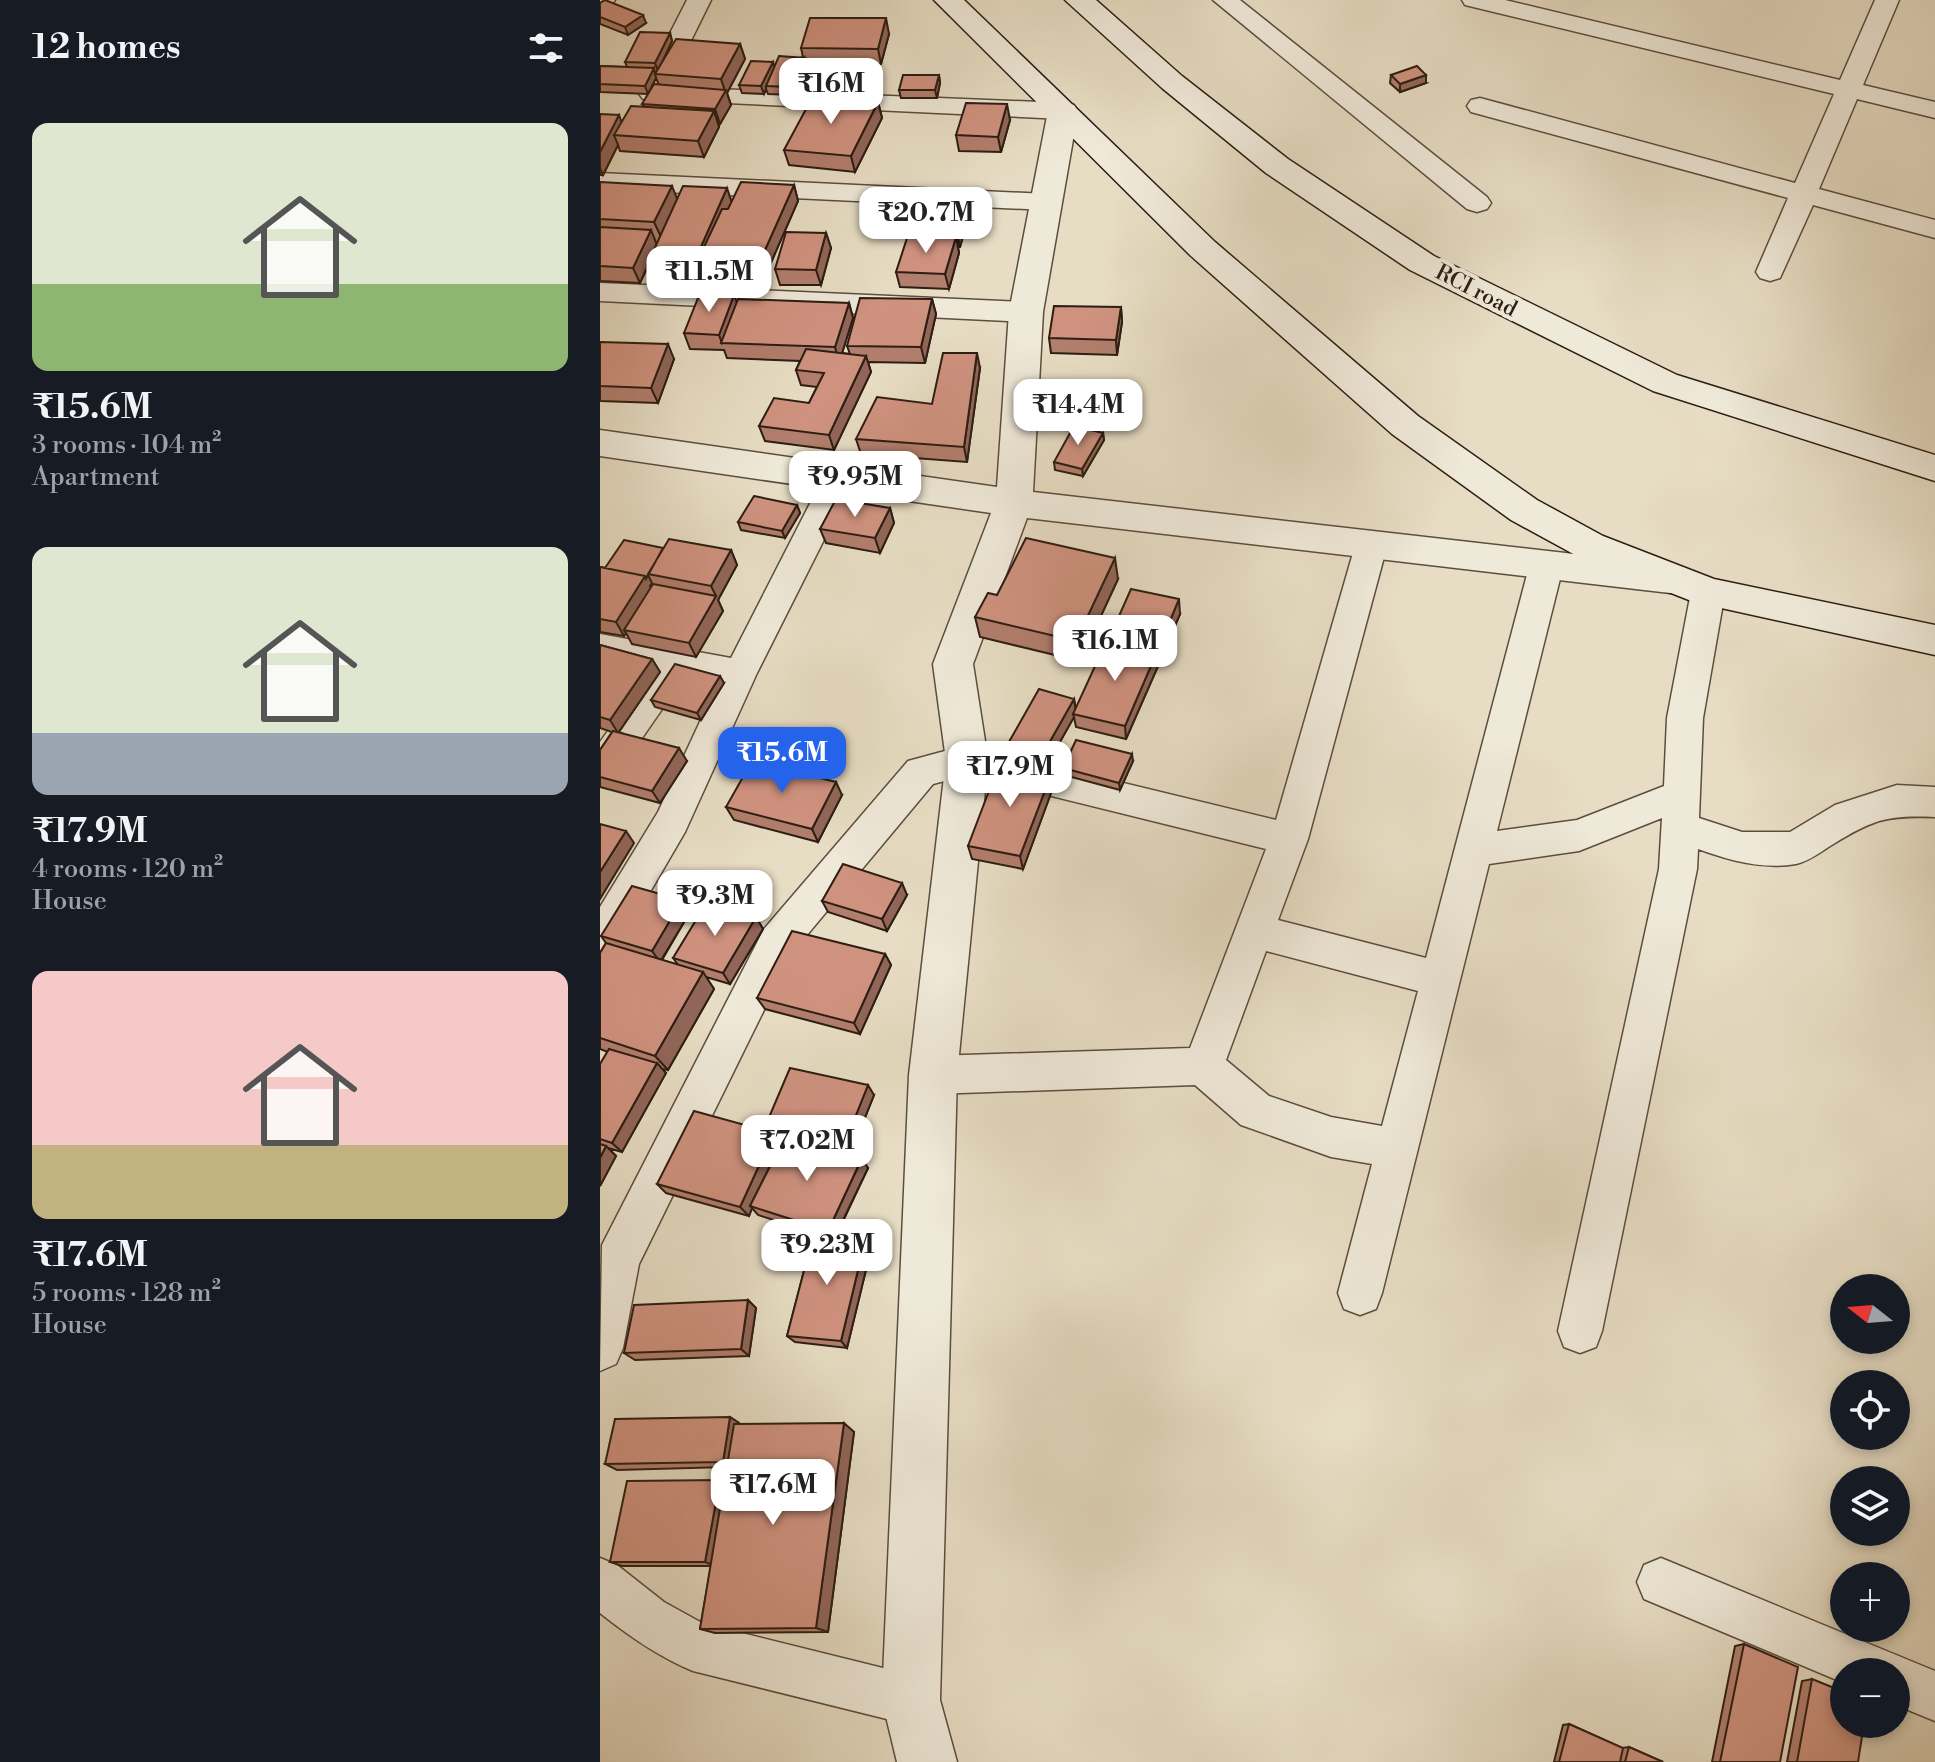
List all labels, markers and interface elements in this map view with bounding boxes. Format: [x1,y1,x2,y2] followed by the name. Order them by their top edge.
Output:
[524,26,568,70] icon: filters
[32,27,181,69] text: 12 homes
[784,58,878,126] pin: ₹16M
[797,68,865,100] text: ₹16M
[228,175,372,319] icon: home
[861,187,991,255] pin: ₹20.7M
[877,197,975,229] text: ₹20.7M
[644,246,774,314] pin: ₹11.5M
[664,256,754,288] text: ₹11.5M
[1431,259,1522,323] street label: RCI road
[1013,379,1143,447] pin: ₹14.4M
[32,387,152,429] text: ₹15.6M
[1031,389,1125,421] text: ₹14.4M
[32,429,221,461] text: 3 rooms · 104 m²
[790,451,920,519] pin: ₹9.95M
[32,461,160,493] text: Apartment
[807,461,903,493] text: ₹9.95M
[228,599,372,743] icon: home
[1050,615,1180,683] pin: ₹16.1M
[1071,625,1159,657] text: ₹16.1M
[717,727,847,795] pin: ₹15.6M
[736,737,828,769] text: ₹15.6M
[945,741,1075,809] pin: ₹17.9M
[966,751,1054,783] text: ₹17.9M
[32,811,148,853] text: ₹17.9M
[32,853,223,885] text: 4 rooms · 120 m²
[659,870,771,938] pin: ₹9.3M
[676,880,754,912] text: ₹9.3M
[32,885,107,917] text: House
[228,1023,372,1167] icon: home
[742,1115,872,1183] pin: ₹7.02M
[759,1125,855,1157] text: ₹7.02M
[762,1219,892,1287] pin: ₹9.23M
[779,1229,875,1261] text: ₹9.23M
[32,1235,148,1277] text: ₹17.6M
[1830,1274,1910,1354] north arrow
[1830,1274,1910,1738] map controls
[32,1277,221,1309] text: 5 rooms · 128 m²
[32,1309,107,1341] text: House
[1830,1370,1910,1450] button: locate
[708,1459,838,1527] pin: ₹17.6M
[1830,1466,1910,1546] button: layers
[729,1469,817,1501] text: ₹17.6M
[1830,1562,1910,1642] button: +
[1830,1658,1910,1738] button: −

